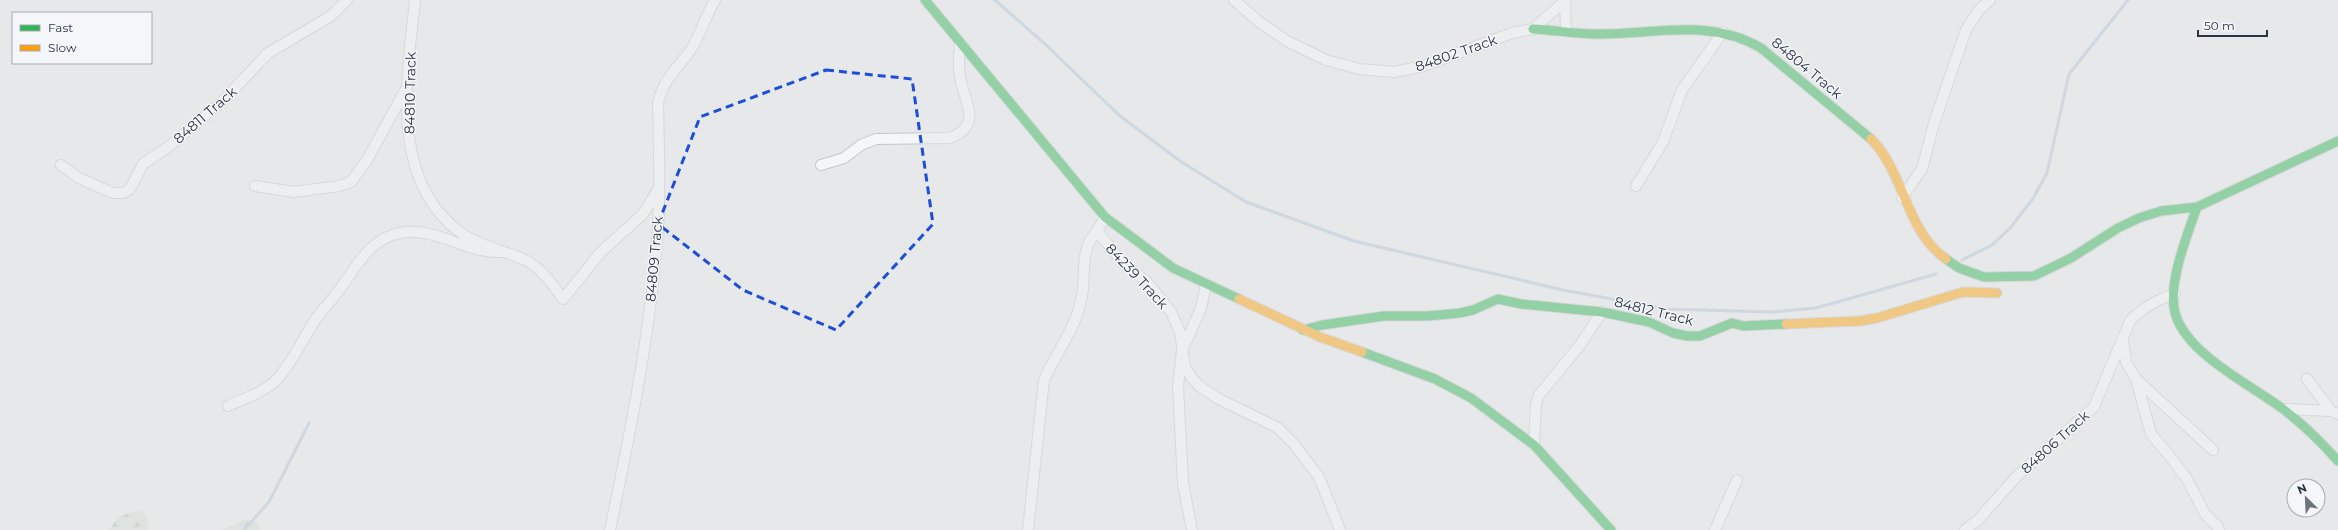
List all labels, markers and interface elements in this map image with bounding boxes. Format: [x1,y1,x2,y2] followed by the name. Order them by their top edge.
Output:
[12,12,152,64] legend
[2198,12,2267,38] scale bar
[2204,18,2235,33] text: 50 m
[48,20,73,35] text: Fast
[1413,30,1500,75] street label: 84802 Track
[1768,33,1846,103] street label: 84804 Track
[48,40,77,55] text: Slow
[400,51,420,134] street label: 84810 Track
[170,82,241,147] street label: 84811 Track
[641,215,667,303] street label: 84809 Track
[1102,239,1172,313] street label: 84239 Track
[1612,292,1696,330] street label: 84812 Track
[2017,406,2093,477] street label: 84806 Track
[2286,478,2326,518] north arrow
[2295,481,2309,497] text: N

